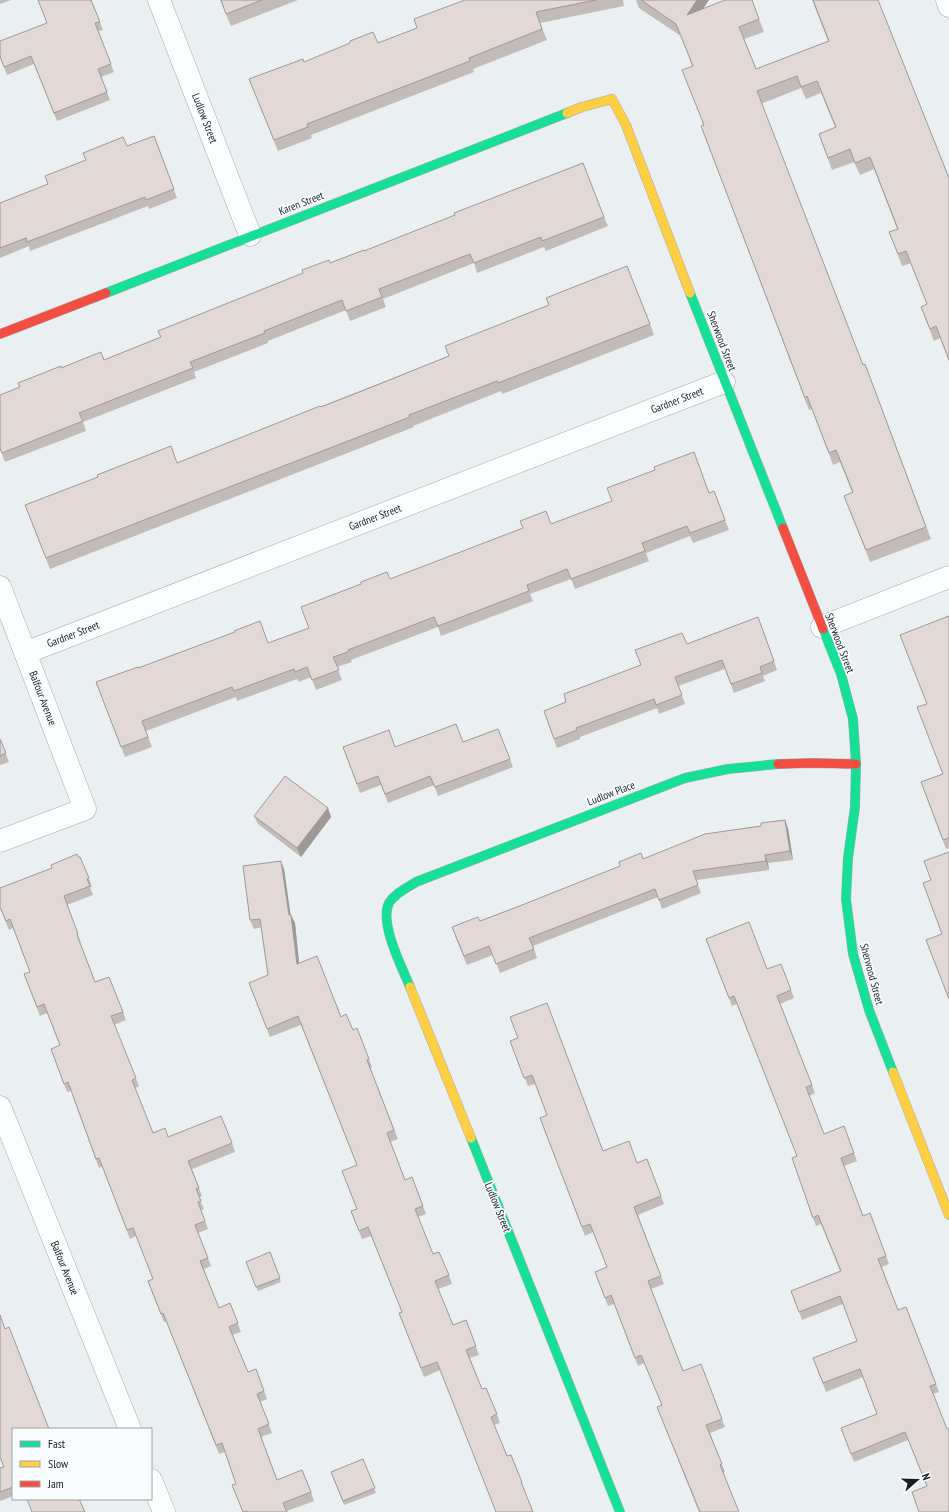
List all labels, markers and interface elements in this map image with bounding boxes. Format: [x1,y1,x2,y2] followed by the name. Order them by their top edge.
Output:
[189,91,221,145] street label: Ludlow Street
[277,188,325,218] street label: Karen Street
[704,309,740,373] street label: Sherwood Street
[649,384,705,416] street label: Gardner Street
[347,501,403,533] street label: Gardner Street
[822,611,858,675] street label: Sherwood Street
[45,618,101,650] street label: Gardner Street
[26,669,60,728] street label: Balfour Avenue
[585,777,637,808] street label: Ludlow Place
[857,942,887,1006] street label: Sherwood Street
[482,1180,514,1234] street label: Ludlow Street
[48,1239,82,1298] street label: Balfour Avenue
[12,1428,152,1500] legend
[48,1436,66,1451] text: Fast
[48,1456,69,1471] text: Slow
[897,1460,937,1500] north arrow
[919,1471,934,1482] text: N
[47,1476,64,1491] text: Jam

